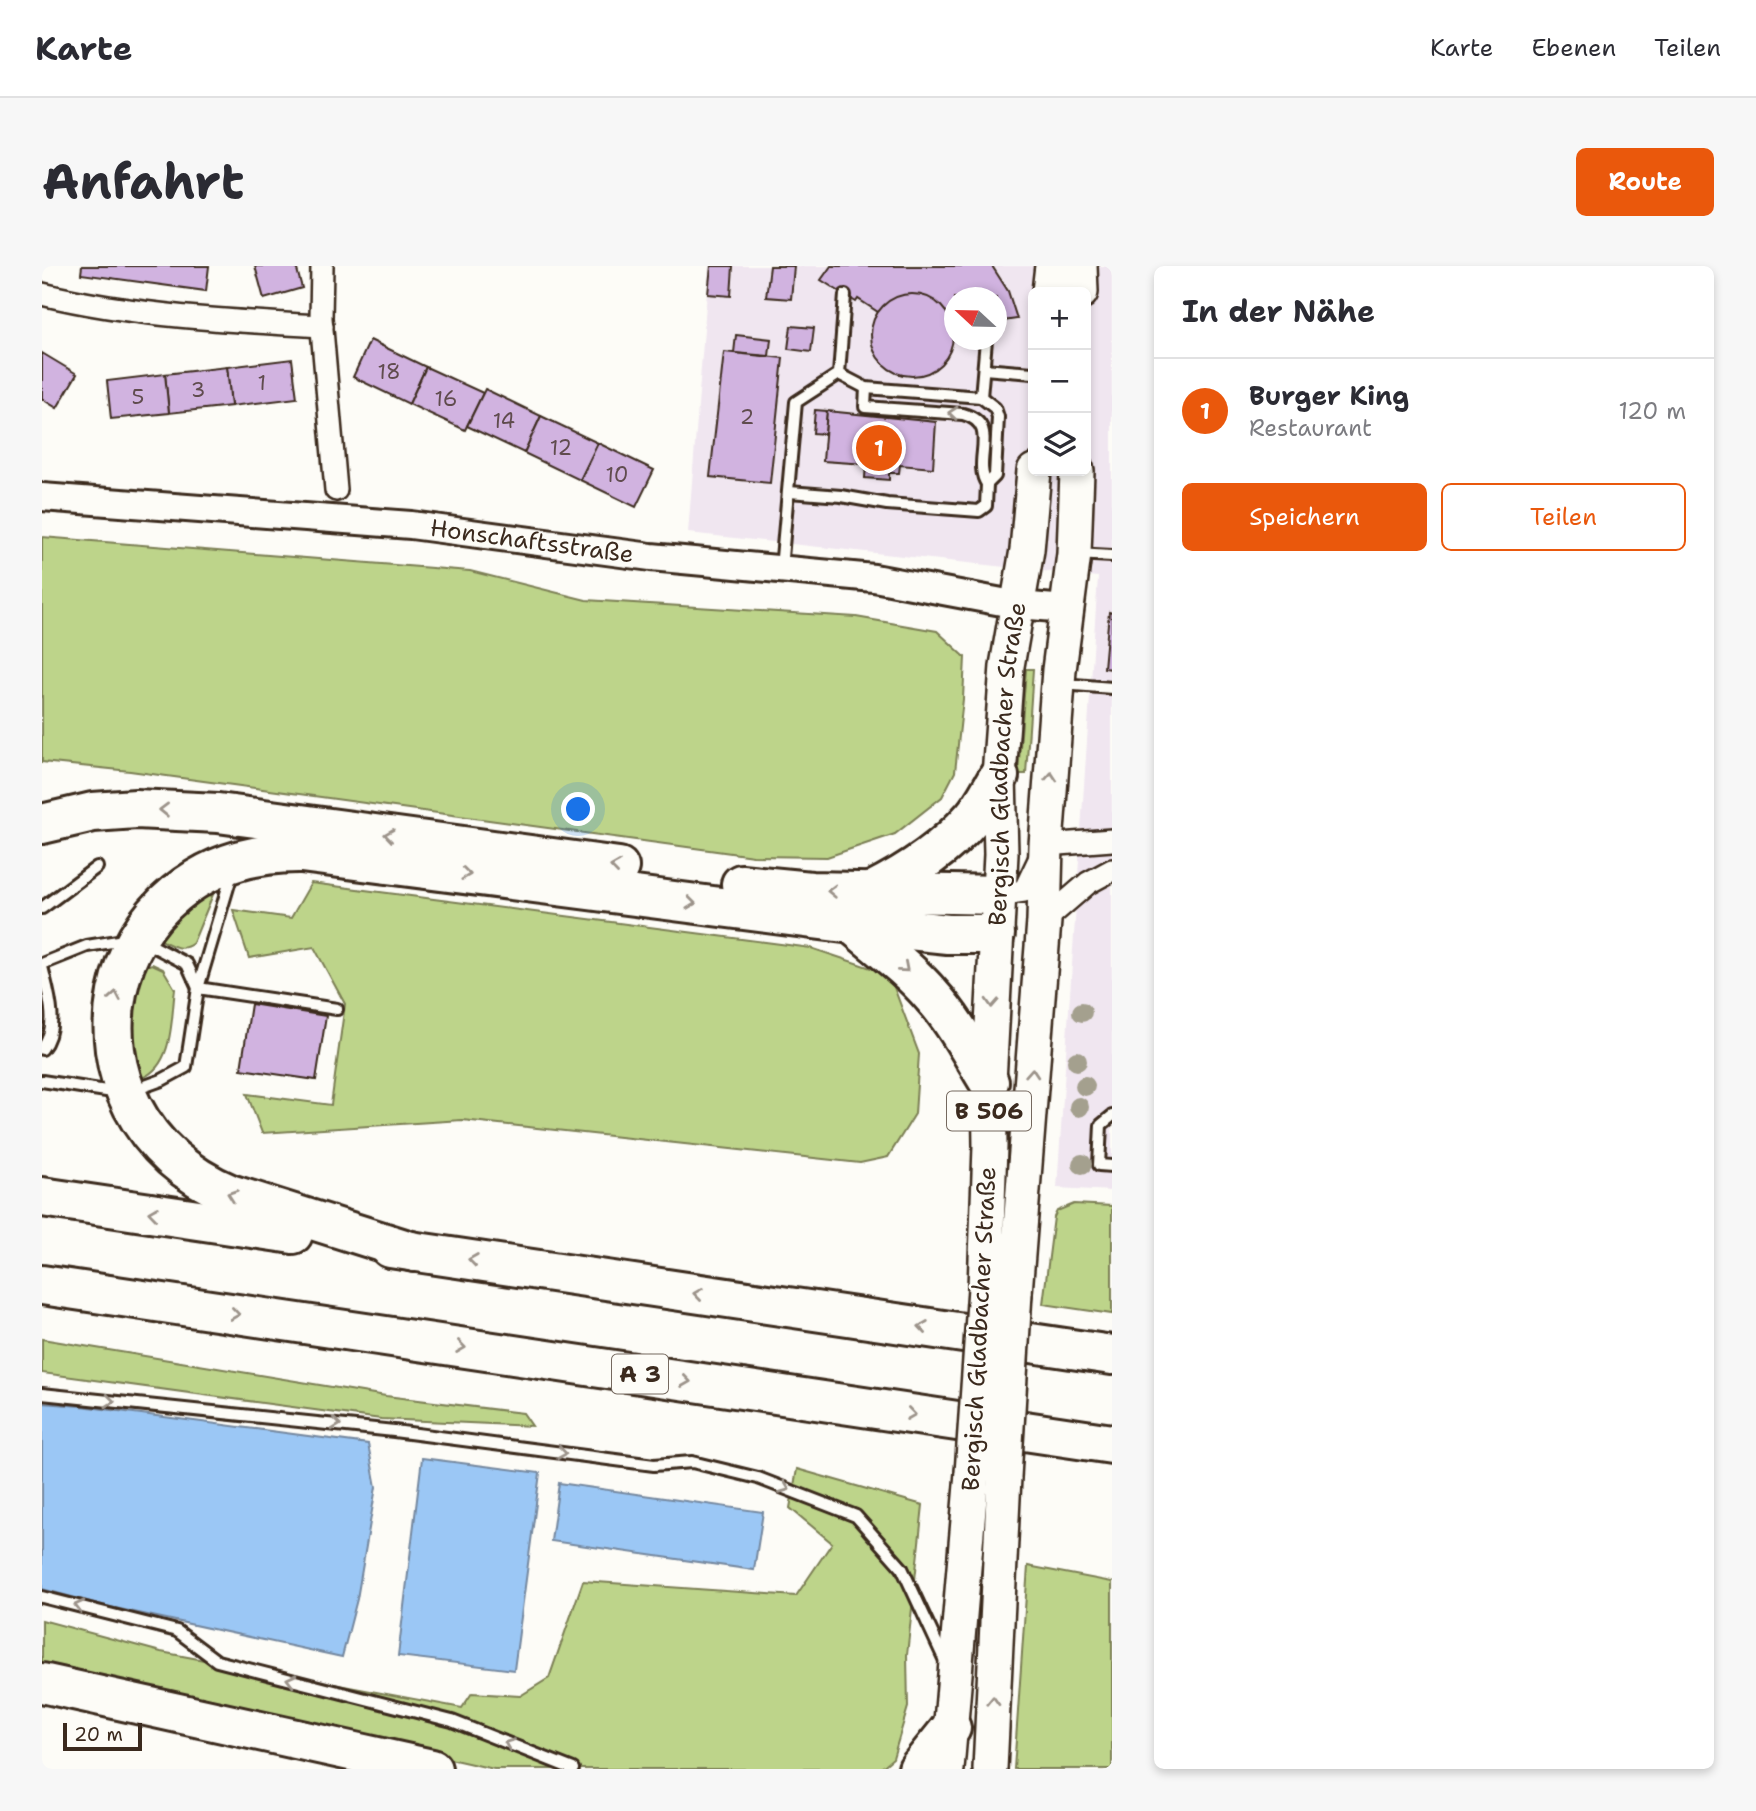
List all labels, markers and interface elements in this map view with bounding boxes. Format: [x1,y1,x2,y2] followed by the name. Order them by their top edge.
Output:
[35,26,132,71] text: Karte
[1430,32,1493,64] text: Karte
[1531,32,1616,64] text: Ebenen
[1654,32,1721,64] text: Teilen
[1576,148,1714,216] button: Route
[42,149,244,215] text: Anfahrt
[944,287,1007,350] north arrow
[1028,287,1091,476] map controls
[1028,287,1091,350] button: +
[1182,291,1375,332] text: In der Nähe
[1028,350,1091,413] button: −
[377,358,401,386] house number: 18
[258,369,266,397] house number: 1
[191,376,205,404] house number: 3
[1249,378,1409,413] text: Burger King
[132,383,144,411] house number: 5
[435,385,457,413] house number: 16
[1200,396,1210,426] text: 1
[1618,396,1686,426] text: 120 m
[740,403,754,431] house number: 2
[948,406,959,421] one-way arrow
[493,407,515,435] house number: 14
[1028,413,1091,476] button: layers
[1249,413,1372,443] text: Restaurant
[856,422,902,474] pin: 1
[550,434,572,462] house number: 12
[606,461,628,489] house number: 10
[1182,483,1427,551] button: Speichern
[1441,483,1686,551] button: Teilen
[428,512,636,571] street label: Honschaftsstraße
[981,599,1034,927] street label: Bergisch Gladbacher Straße
[1043,771,1058,782] one-way arrow
[561,792,595,826] your location
[158,802,169,817] one-way arrow
[384,828,395,843] one-way arrow
[609,860,621,875] one-way arrow
[460,867,471,882] one-way arrow
[826,884,837,899] one-way arrow
[685,896,697,911] one-way arrow
[895,960,908,972] one-way arrow
[107,990,122,1002] one-way arrow
[985,997,1000,1008] one-way arrow
[1025,1067,1040,1078] one-way arrow
[947,1091,1031,1130] road number: B 506
[955,1166,1003,1492] street label: Bergisch Gladbacher Straße
[227,1189,239,1203] one-way arrow
[147,1206,159,1221] one-way arrow
[467,1253,479,1268] one-way arrow
[692,1286,704,1301] one-way arrow
[230,1306,241,1321] one-way arrow
[917,1320,929,1335] one-way arrow
[455,1340,466,1355] one-way arrow
[612,1354,668,1394] road number: A 3
[680,1373,691,1388] one-way arrow
[105,1393,116,1408] one-way arrow
[905,1406,916,1421] one-way arrow
[330,1417,342,1432] one-way arrow
[556,1445,568,1460] one-way arrow
[778,1480,790,1494] one-way arrow
[74,1600,86,1615] one-way arrow
[285,1674,297,1688] one-way arrow
[985,1695,1000,1706] one-way arrow
[63,1720,142,1752] scale bar
[74,1722,123,1747] text: 20 m
[504,1738,516,1752] one-way arrow

